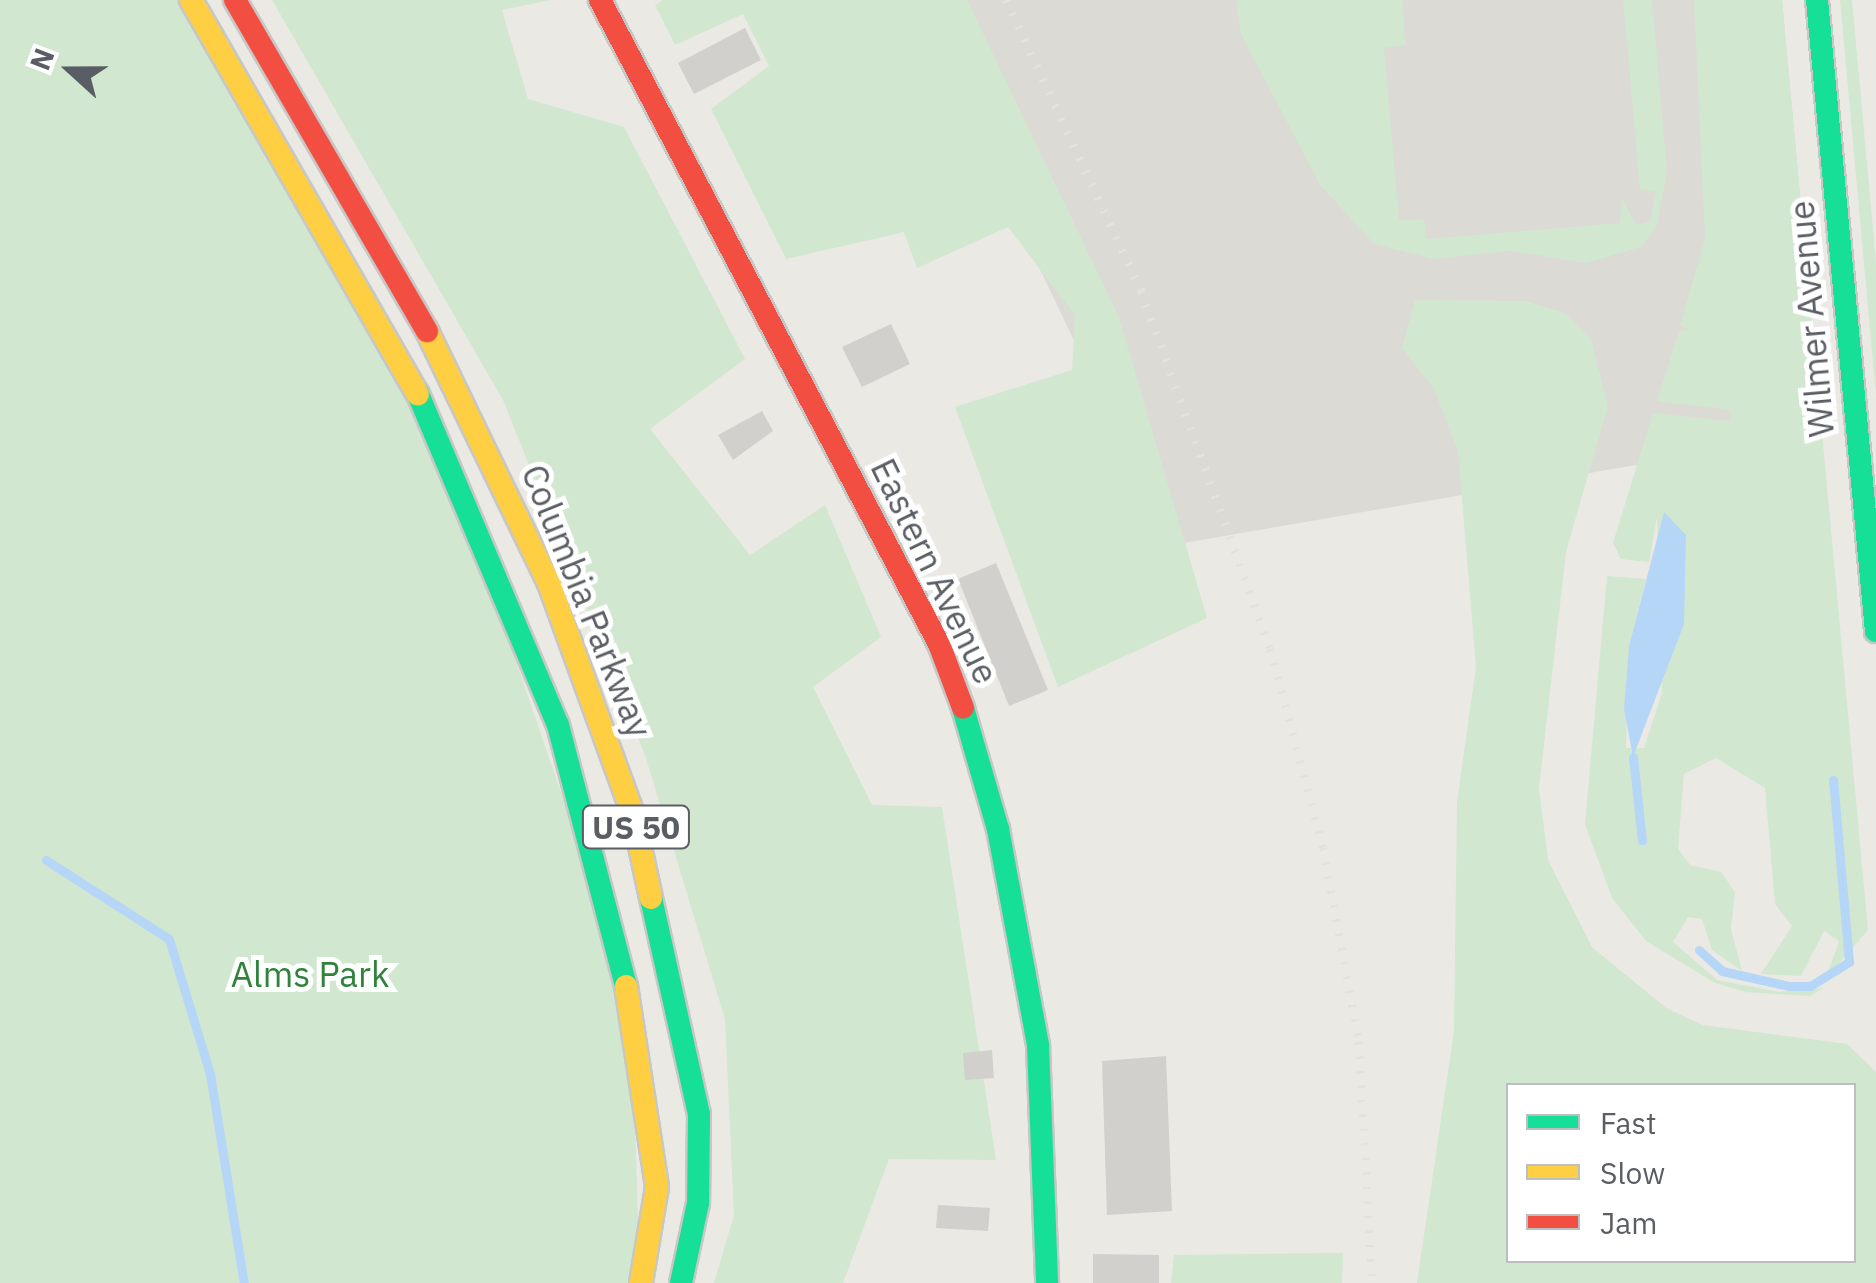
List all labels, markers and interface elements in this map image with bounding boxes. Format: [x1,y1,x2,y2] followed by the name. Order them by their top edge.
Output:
[20,20,120,120] north arrow
[21,43,62,75] text: N
[1780,199,1842,439] street label: Wilmer Avenue
[862,452,1008,690] street label: Eastern Avenue
[513,458,661,744] street label: Columbia Parkway
[581,800,691,854] road number: US 50
[231,953,389,995] park label: Alms Park
[1506,1083,1856,1263] legend
[1600,1103,1657,1142] text: Fast
[1600,1153,1665,1192] text: Slow
[1600,1203,1658,1242] text: Jam

